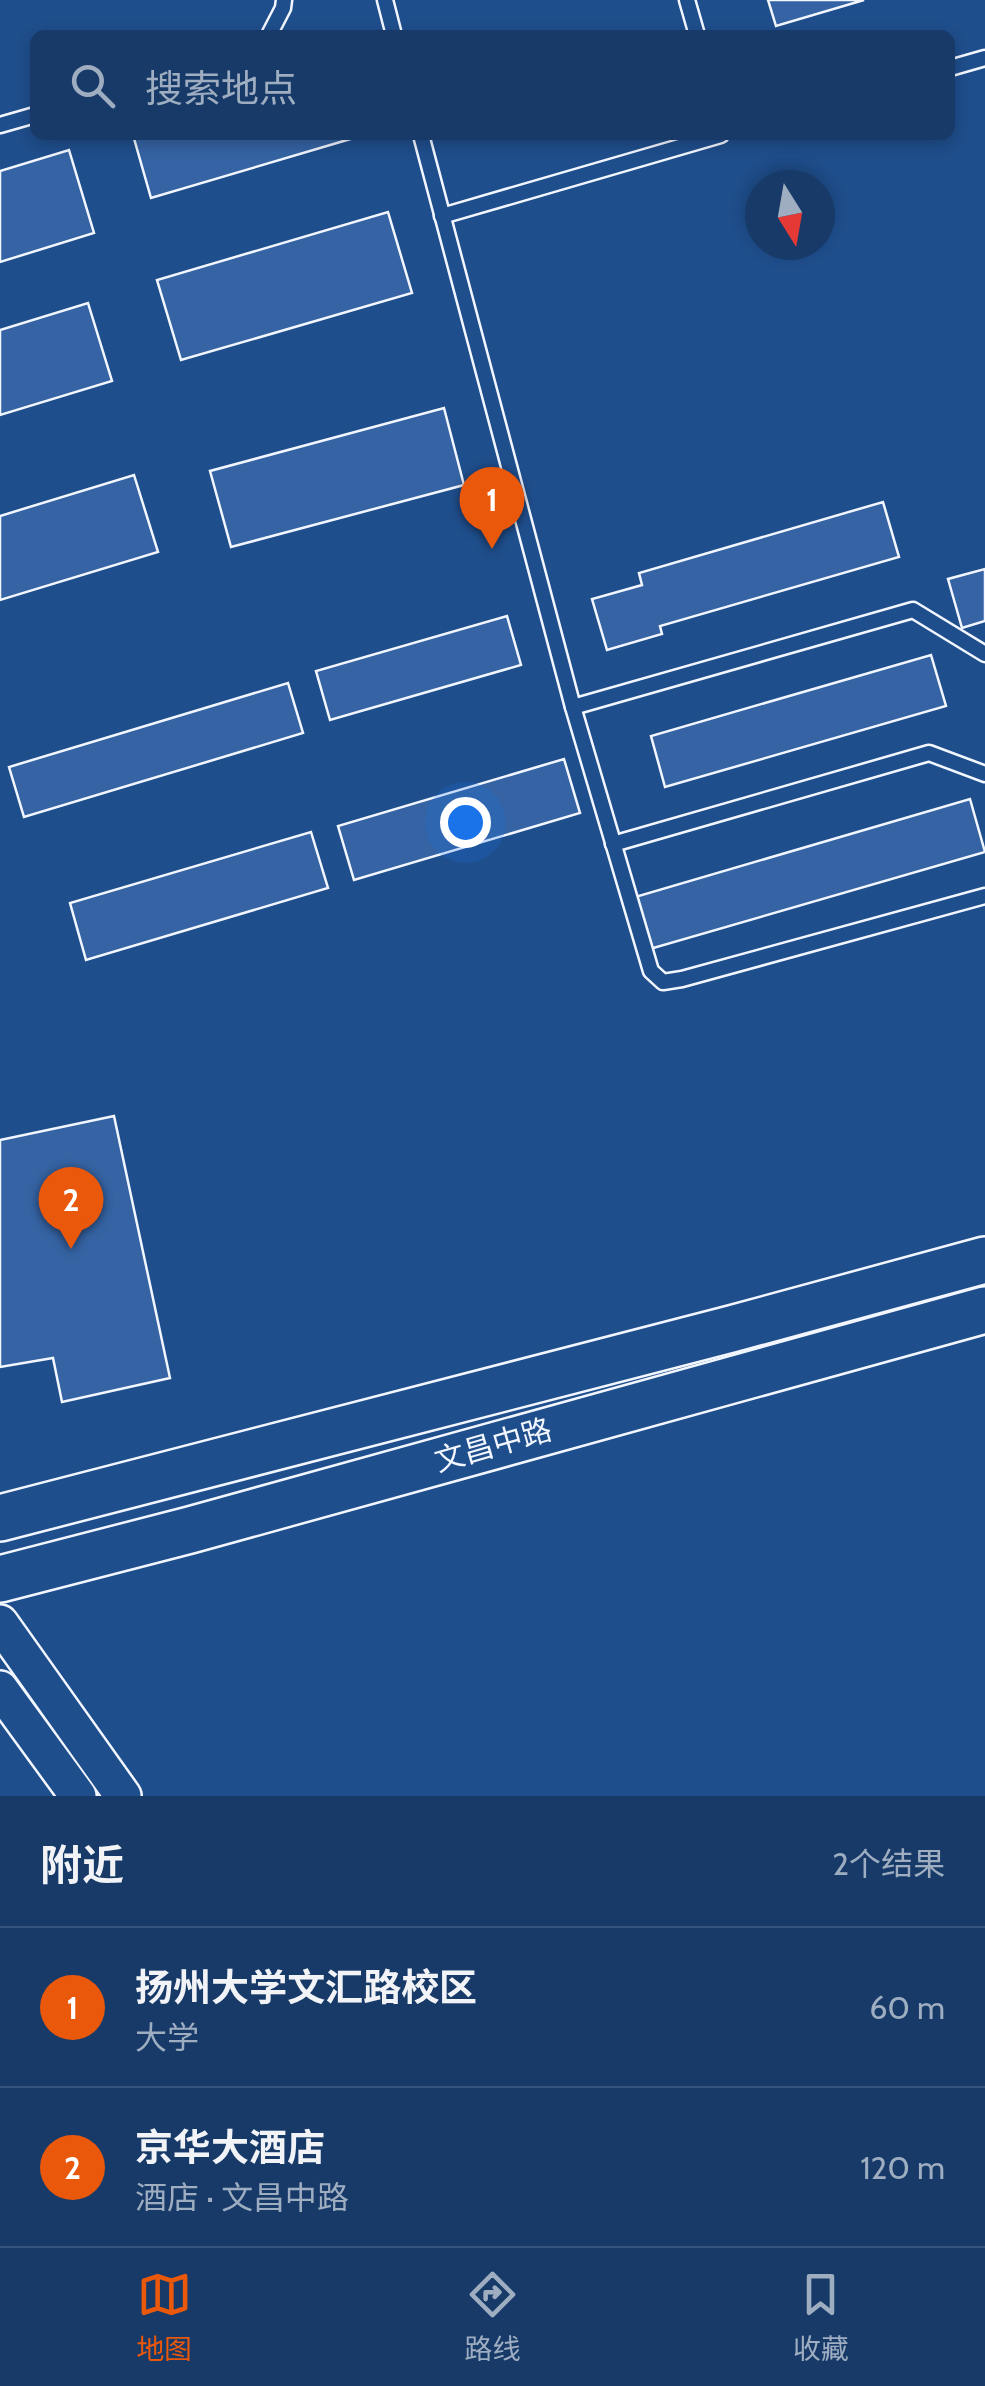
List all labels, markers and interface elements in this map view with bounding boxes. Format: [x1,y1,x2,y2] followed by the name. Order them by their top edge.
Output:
[30,30,955,140] search box
[65,58,120,113] icon: search
[145,65,297,112] text: 搜索地点
[745,170,835,260] north arrow
[460,466,524,549] pin: 1
[440,797,491,848] your location
[38,1166,104,1249] pin: 2
[430,1411,556,1479] street label: 文昌中路
[40,1839,124,1891] text: 附近
[832,1844,945,1883] text: 2个结果
[135,1964,477,2011] text: 扬州大学文汇路校区
[67,1988,78,2027] text: 1
[869,1988,945,2027] text: 60 m
[135,2018,199,2057] text: 大学
[135,2124,325,2171] text: 京华大酒店
[64,2148,81,2187] text: 2
[860,2148,945,2187] text: 120 m
[135,2178,349,2217] text: 酒店 · 文昌中路
[136,2267,192,2367] tab: 地图
[464,2267,521,2367] tab: 路线
[793,2267,849,2367] tab: 收藏

